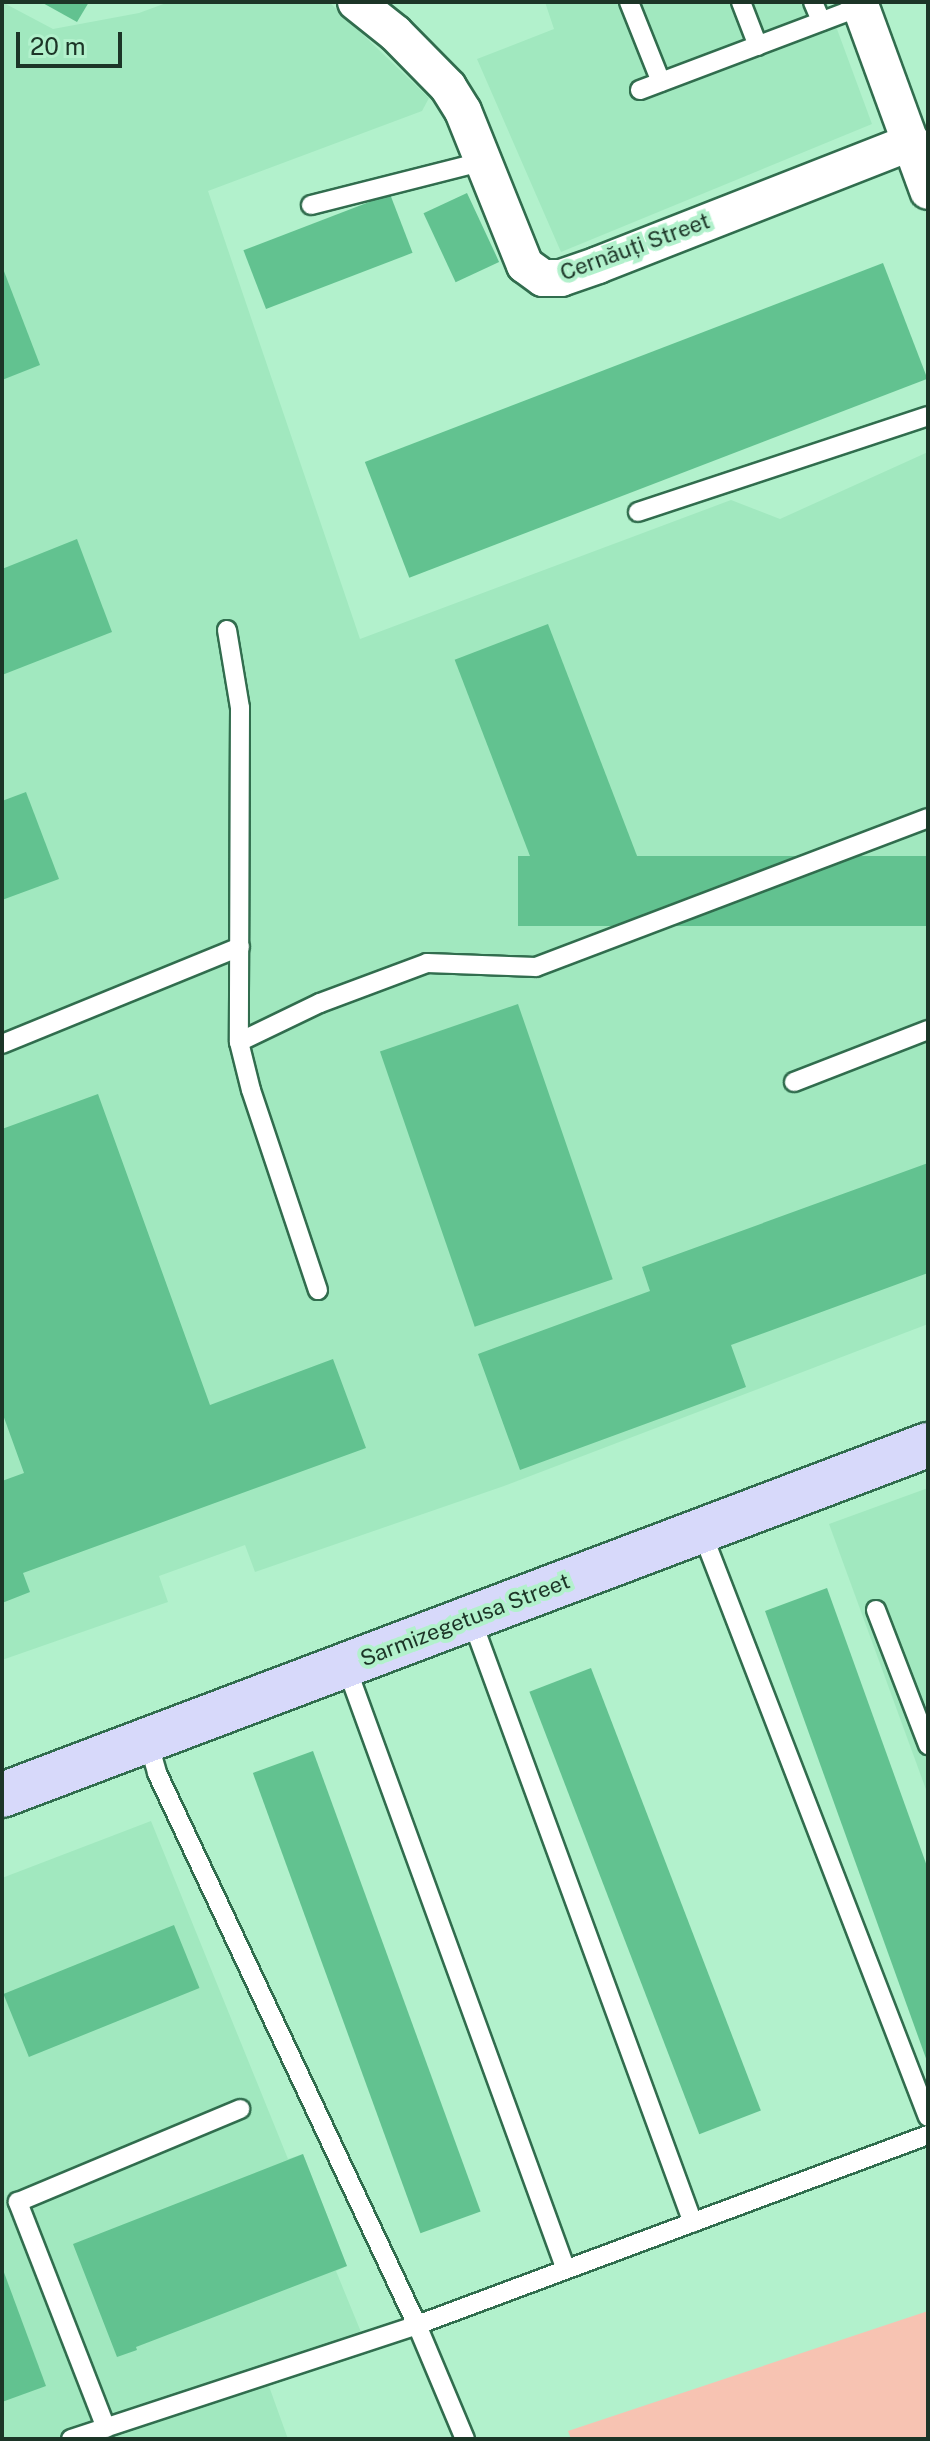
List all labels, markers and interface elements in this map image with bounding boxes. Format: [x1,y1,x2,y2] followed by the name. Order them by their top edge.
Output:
[20,16,126,66] scale bar
[30,32,86,60] text: 20 m
[557,208,713,286] street label: Cernăuți Street
[357,1568,573,1672] street label: Sarmizegetusa Street

